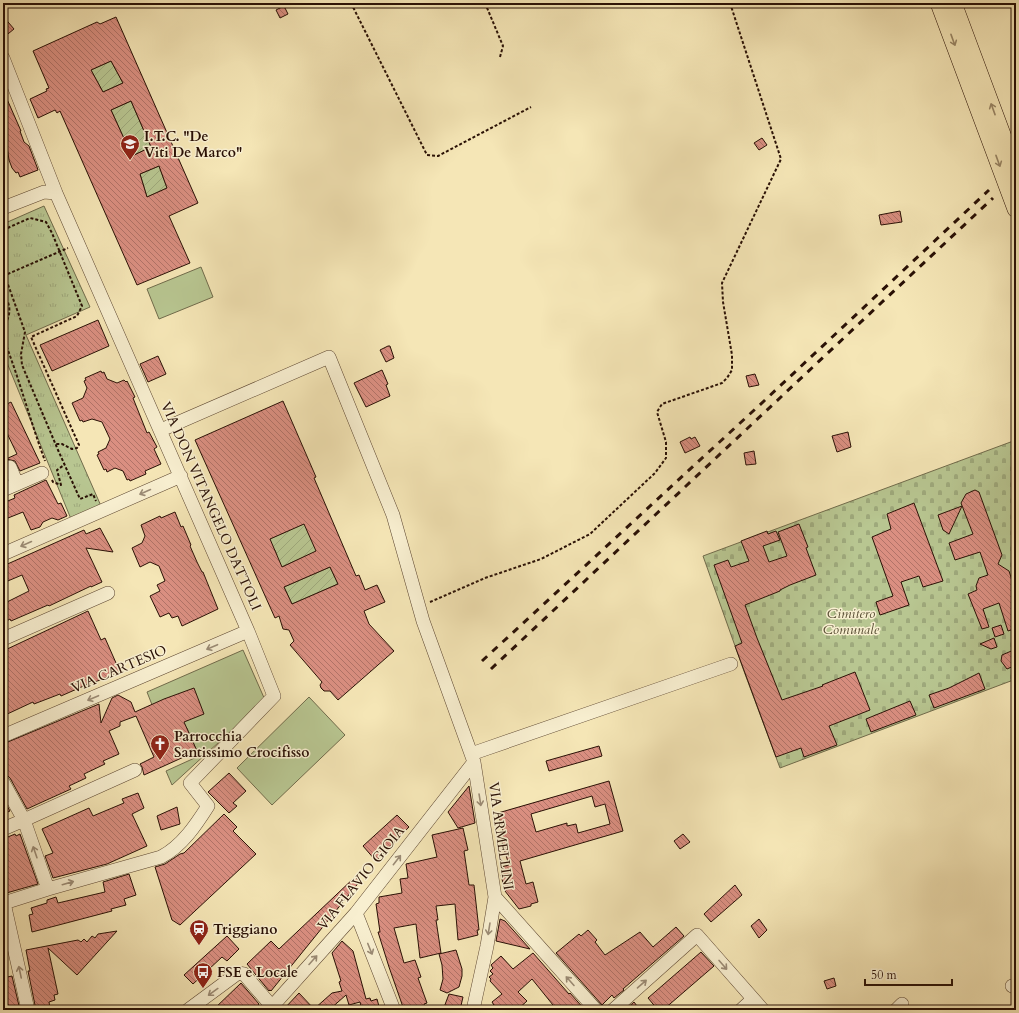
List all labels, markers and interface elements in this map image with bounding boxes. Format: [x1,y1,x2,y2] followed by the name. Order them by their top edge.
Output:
[949,33,957,45] one-way arrow
[988,103,996,115] one-way arrow
[144,127,242,162] place label: I.T.C. "De Viti De Marco"
[119,133,141,161] school or university icon: I.T.C. "De Viti De Marco"
[995,155,1003,167] one-way arrow
[156,399,266,614] street label: VIA DON VITANGELO DATTOLI
[139,488,151,496] one-way arrow
[20,541,32,548] one-way arrow
[823,604,880,639] park label: Cimitero Comunale
[68,640,170,698] street label: VIA CARTESIO
[207,643,219,651] one-way arrow
[87,694,99,702] one-way arrow
[174,727,309,762] place label: Parrocchia Santissimo Crocifisso
[149,733,171,761] church icon: Parrocchia Santissimo Crocifisso
[484,781,518,891] street label: VIA ARMELLINI
[476,793,484,806] one-way arrow
[313,822,409,934] street label: VIA FLAVIO GIOIA
[31,846,39,858] one-way arrow
[392,855,401,866] one-way arrow
[61,879,74,886] one-way arrow
[188,918,210,946] station icon: Triggiano
[213,920,277,939] place label: Triggiano
[485,922,493,935] one-way arrow
[367,943,375,955] one-way arrow
[309,955,318,965] one-way arrow
[719,959,728,970] one-way arrow
[192,961,214,989] bus stop icon: FSE e Locale
[865,961,952,987] scale bar
[217,963,298,982] place label: FSE e Locale
[16,966,24,979] one-way arrow
[871,967,898,983] text: 50 m
[566,976,575,986] one-way arrow
[637,980,647,989] one-way arrow
[207,988,218,996] one-way arrow

